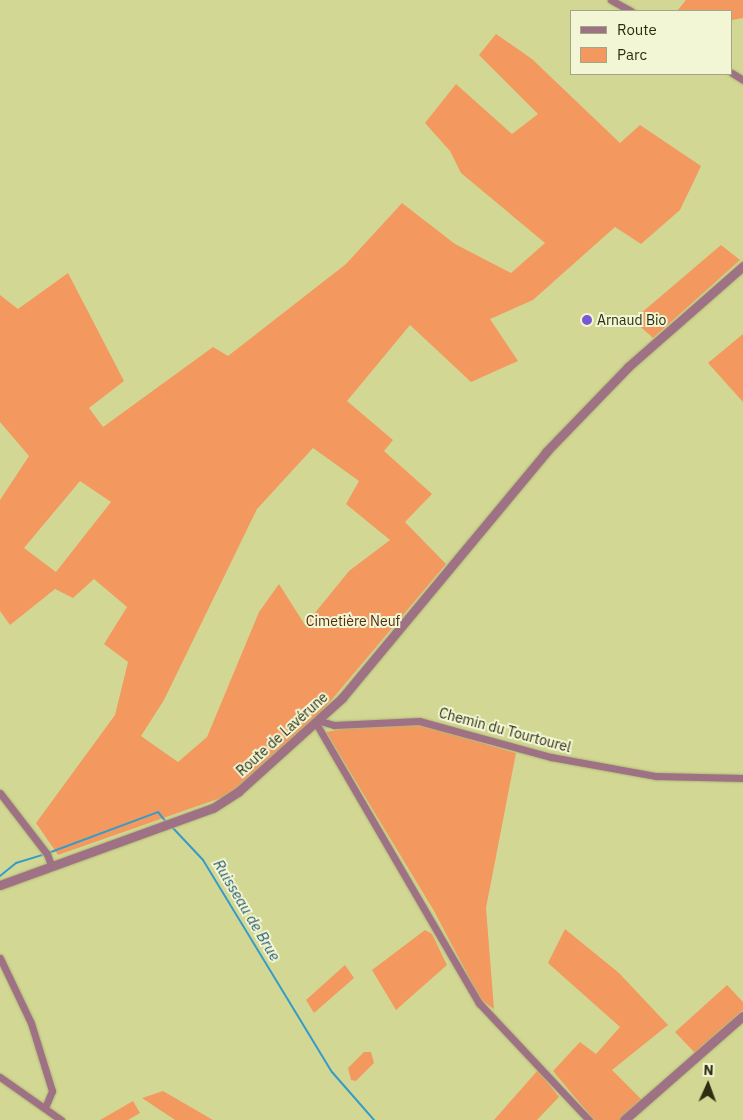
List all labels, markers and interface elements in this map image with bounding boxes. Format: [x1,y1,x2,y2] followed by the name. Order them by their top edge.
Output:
[570,10,733,75] legend
[617,20,657,39] text: Route
[617,45,647,64] text: Parc
[597,312,666,328] place label: Arnaud Bio
[581,314,593,326] marker: Arnaud Bio
[306,613,400,629] park label: Cimetière Neuf
[233,689,331,779] street label: Route de Lavérune
[437,704,573,756] street label: Chemin du Tourtourel
[210,856,284,964] water label: Ruisseau de Brue
[683,1060,733,1110] north arrow
[703,1061,714,1079] text: N

